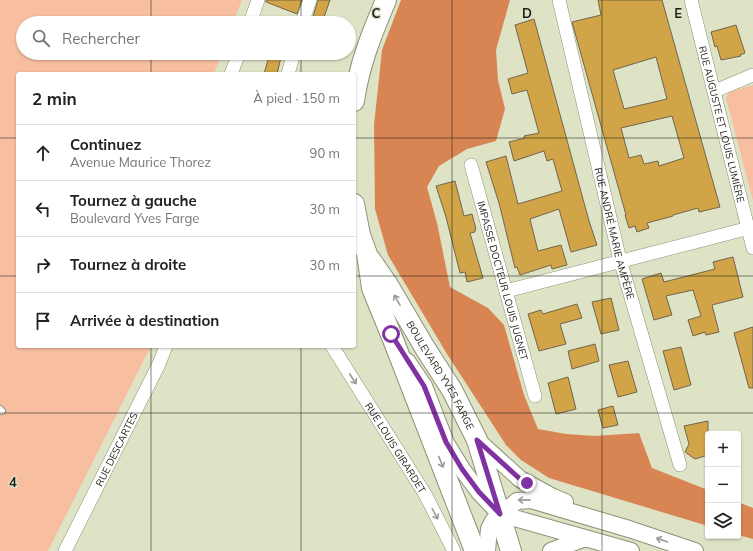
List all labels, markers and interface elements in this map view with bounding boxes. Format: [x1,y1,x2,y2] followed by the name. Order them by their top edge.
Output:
[372,5,381,21] text: C
[522,5,532,21] text: D
[674,5,682,21] text: E
[16,16,356,60] search box
[30,27,52,49] icon: search
[62,29,140,48] text: Rechercher
[696,45,747,204] street label: RUE AUGUSTE ET LOUIS LUMIÈRE
[32,88,77,109] text: 2 min
[253,90,340,106] text: À pied · 150 m
[70,135,141,154] text: Continuez
[32,142,54,164] icon: ahead
[310,145,340,161] text: 90 m
[70,154,211,170] text: Avenue Maurice Thorez
[592,166,637,301] street label: RUE ANDRÉ MARIE AMPÈRE
[70,191,197,210] text: Tournez à gauche
[32,198,54,220] icon: left
[474,200,531,362] street label: IMPASSE DOCTEUR LOUIS JUGNET
[310,201,340,217] text: 30 m
[70,210,199,226] text: Boulevard Yves Farge
[32,254,54,276] icon: right
[70,255,186,274] text: Tournez à droite
[310,257,340,273] text: 30 m
[393,294,401,306] one-way arrow
[32,310,54,332] icon: arrive
[70,311,219,330] text: Arrivée à destination
[403,318,477,432] street label: BOULEVARD YVES FARGE
[382,325,400,343] route start
[349,373,357,384] one-way arrow
[362,400,429,496] street label: RUE LOUIS GIRARDET
[93,410,141,489] street label: RUE DESCARTES
[705,431,741,539] map controls
[705,431,741,467] button: +
[437,455,445,467] one-way arrow
[705,467,741,503] button: −
[9,474,17,490] text: 4
[518,474,536,492] route end
[518,497,531,504] one-way arrow
[705,503,741,539] button: layers
[432,507,440,519] one-way arrow
[656,535,668,543] one-way arrow

